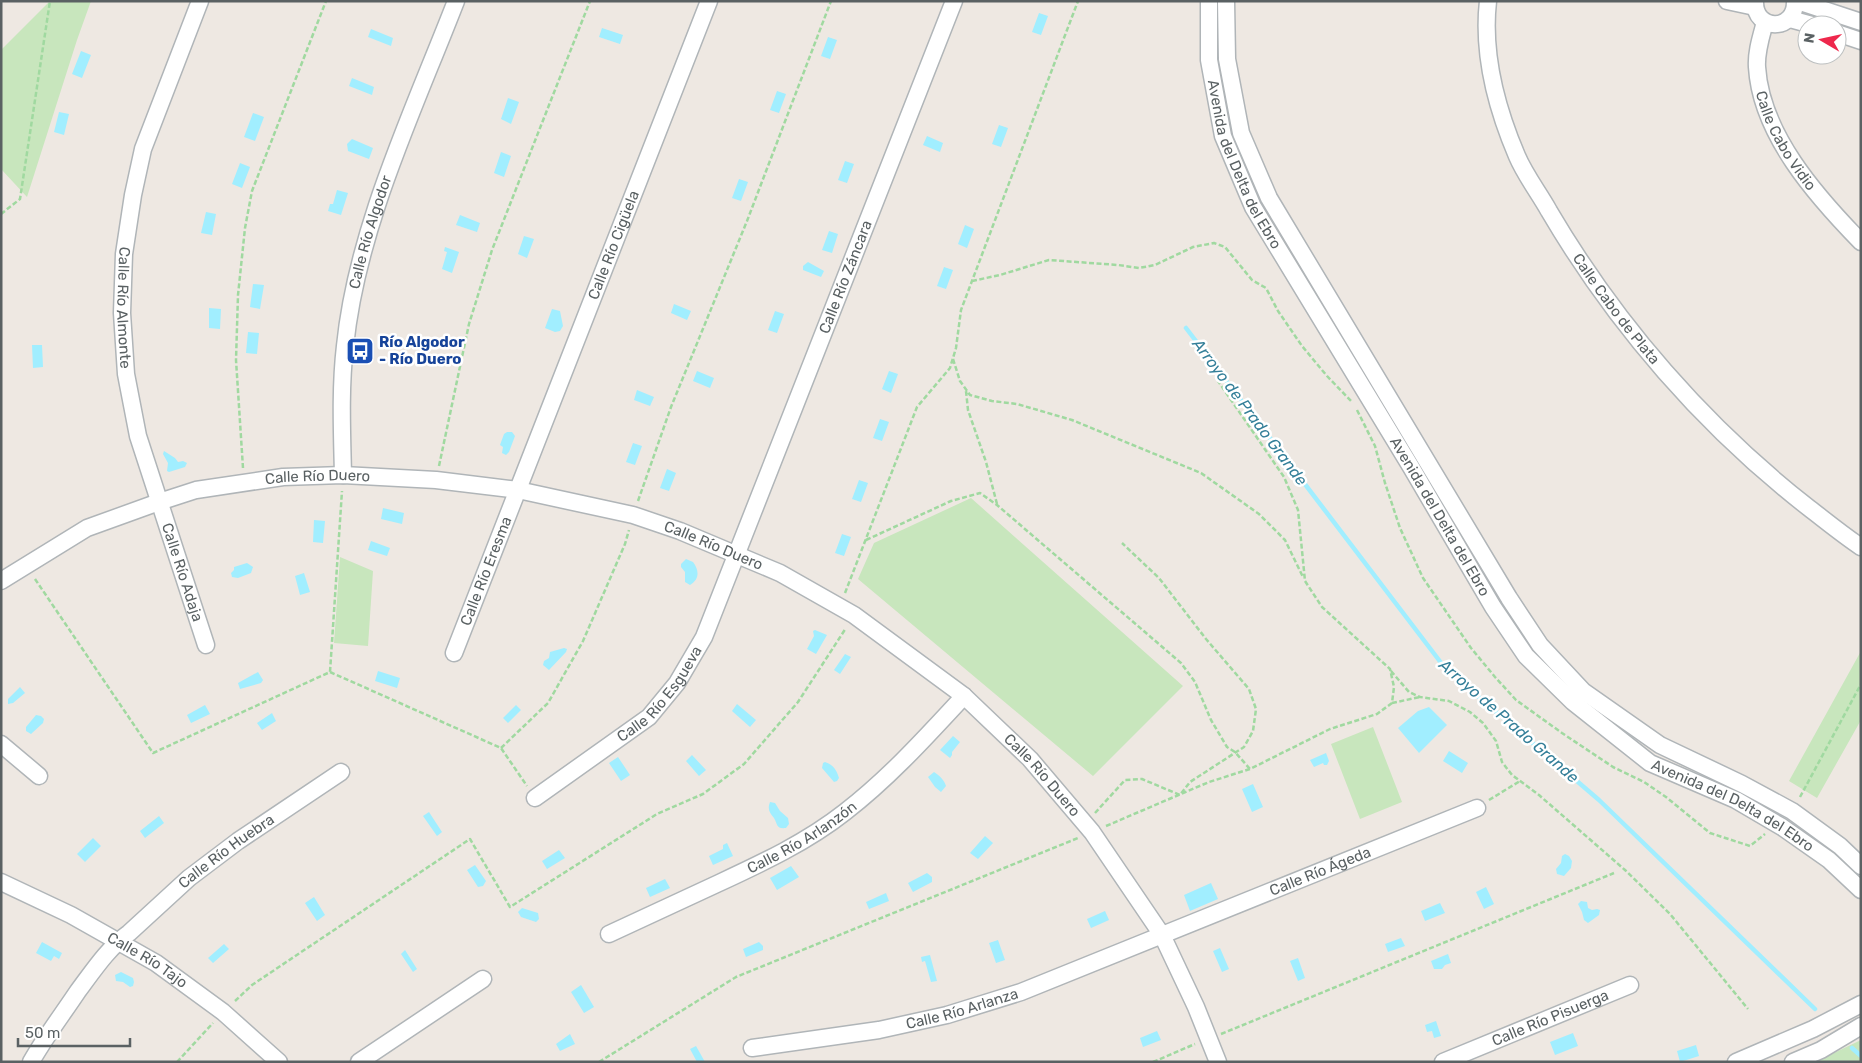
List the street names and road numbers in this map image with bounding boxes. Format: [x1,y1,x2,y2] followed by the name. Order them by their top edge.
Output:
[1204,78,1285,252] street label: Avenida del Delta del Ebro
[1752,89,1820,194] street label: Calle Cabo Vidio
[345,173,396,291] street label: Calle Río Algodor
[584,188,643,302] street label: Calle Río Cigüela
[815,218,876,336] street label: Calle Río Záncara
[113,245,135,369] street label: Calle Río Almonte
[1569,250,1664,368] street label: Calle Cabo de Plata
[1386,434,1494,599] street label: Avenida del Delta del Ebro
[264,466,371,489] street label: Calle Río Duero
[457,514,516,628] street label: Calle Río Eresma
[662,517,766,574] street label: Calle Río Duero
[158,521,207,624] street label: Calle Río Adaja
[613,643,706,746] street label: Calle Río Esgueva
[1000,730,1084,820] street label: Calle Río Duero
[1649,756,1817,856] street label: Avenida del Delta del Ebro
[744,797,860,877] street label: Calle Río Arlanzón
[175,810,278,892] street label: Calle Río Huebra
[1267,843,1373,900] street label: Calle Río Ágeda
[104,928,191,992] street label: Calle Río Tajo
[904,984,1020,1033] street label: Calle Río Arlanza
[1489,986,1611,1050] street label: Calle Río Pisuerga

